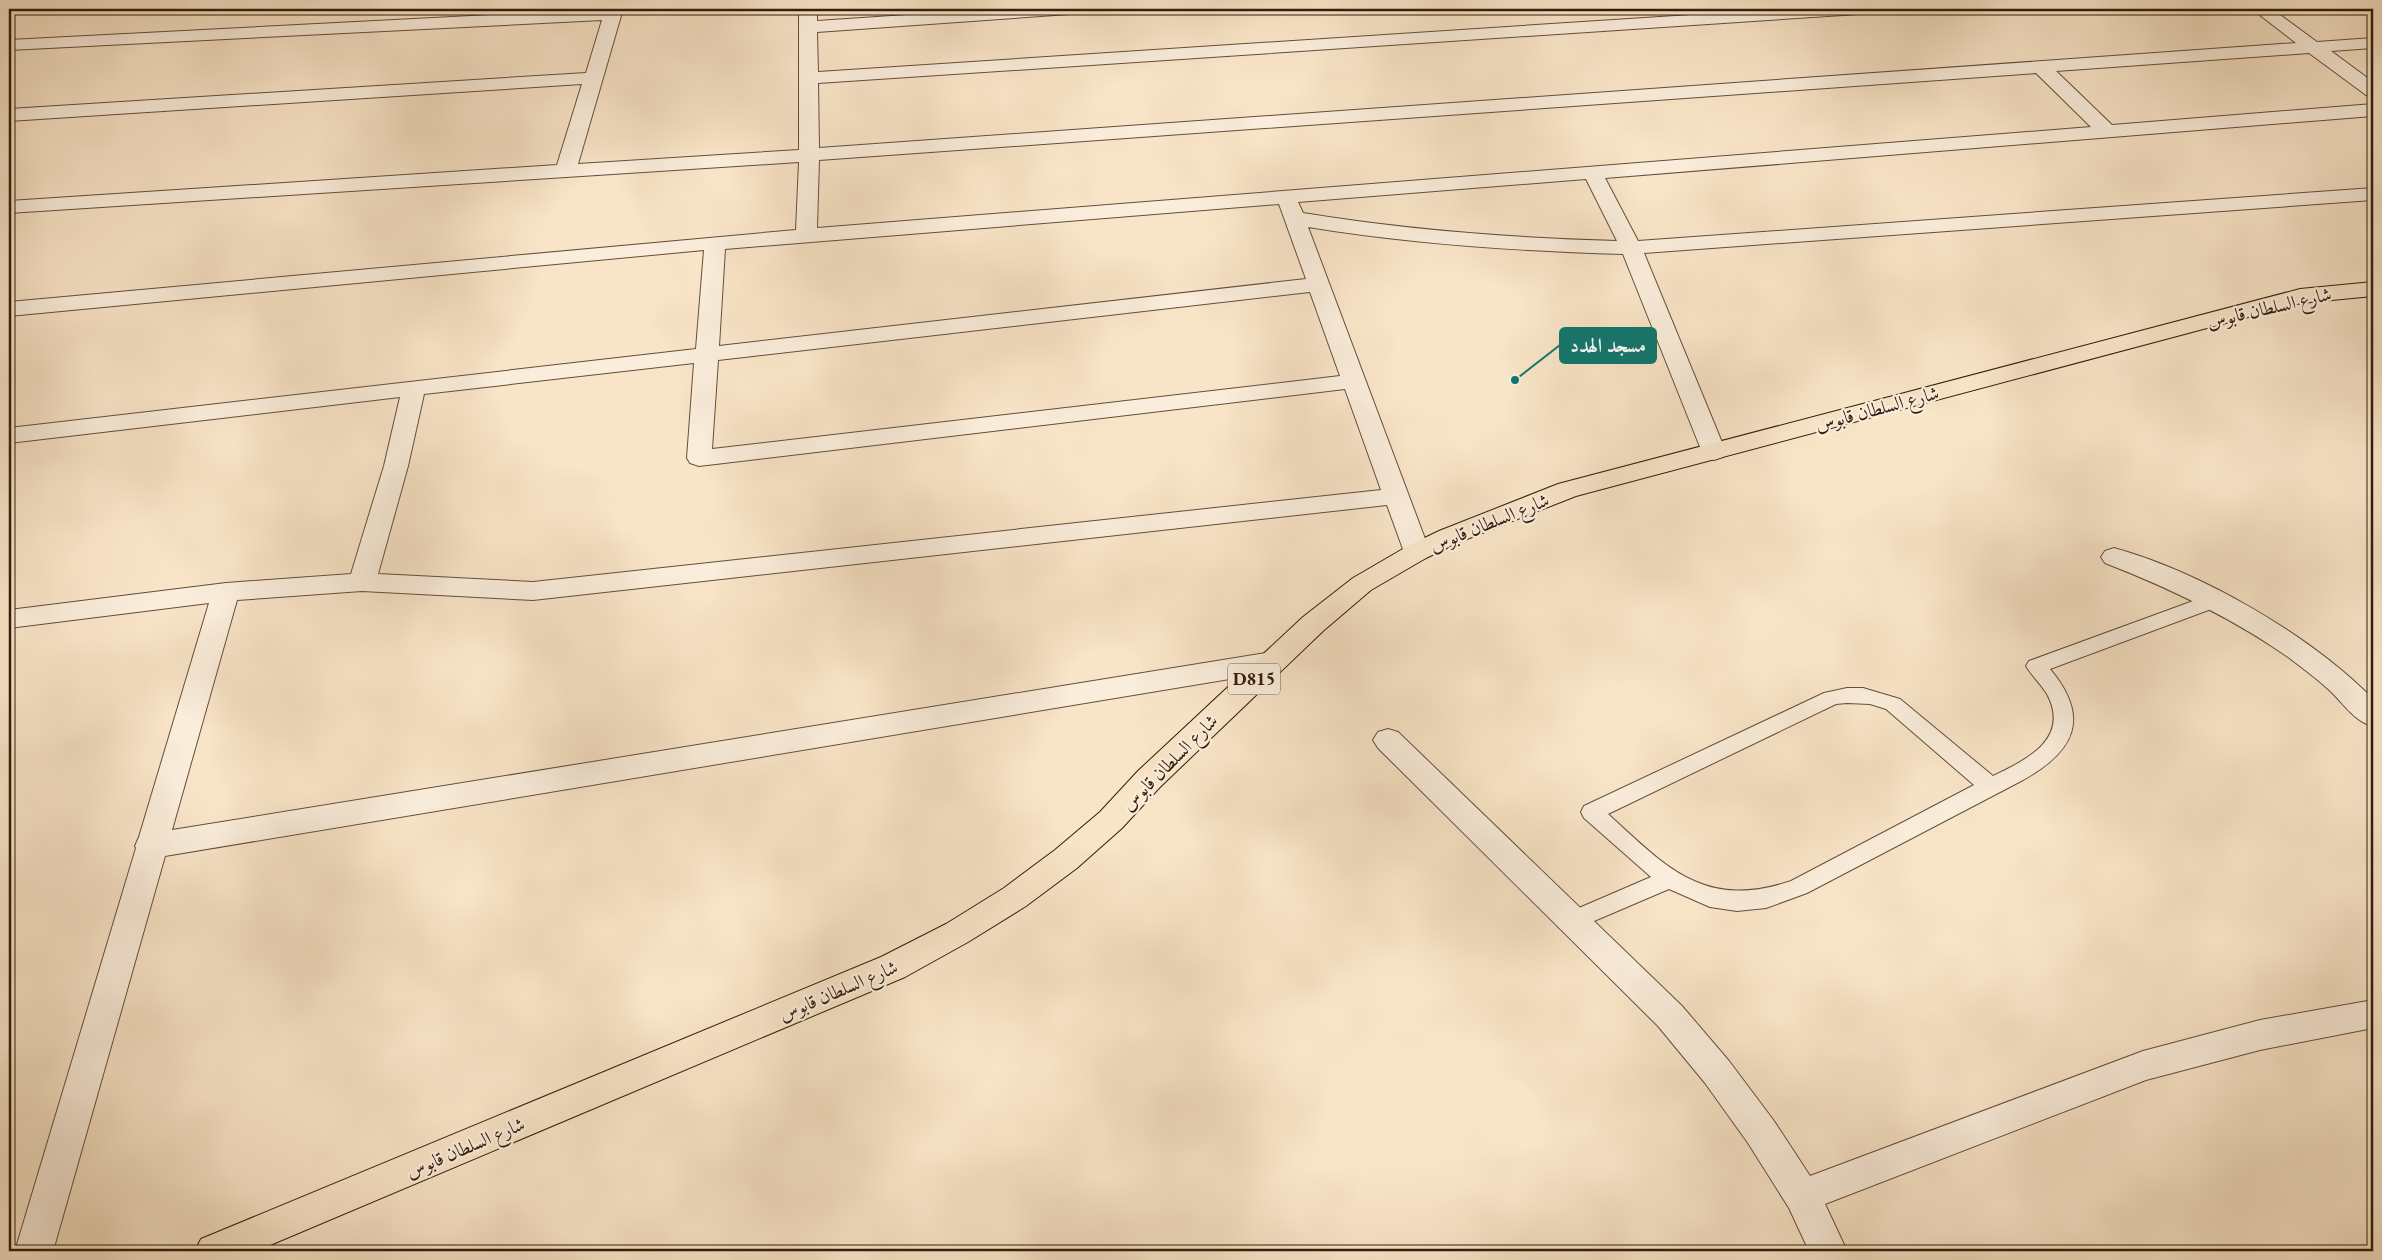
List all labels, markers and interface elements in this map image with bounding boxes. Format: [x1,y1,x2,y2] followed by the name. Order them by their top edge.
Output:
[2204,281,2335,337] street label: شارع السلطان قابوس
[1560,328,1656,363] callout: مسجد الهدد
[1570,332,1646,358] text: مسجد الهدد
[1812,380,1943,440] street label: شارع السلطان قابوس
[1426,487,1554,561] street label: شارع السلطان قابوس
[1228,664,1280,694] road number: D815
[1116,709,1225,818] street label: شارع السلطان قابوس
[775,954,903,1030] street label: شارع السلطان قابوس
[402,1111,530,1187] street label: شارع السلطان قابوس

